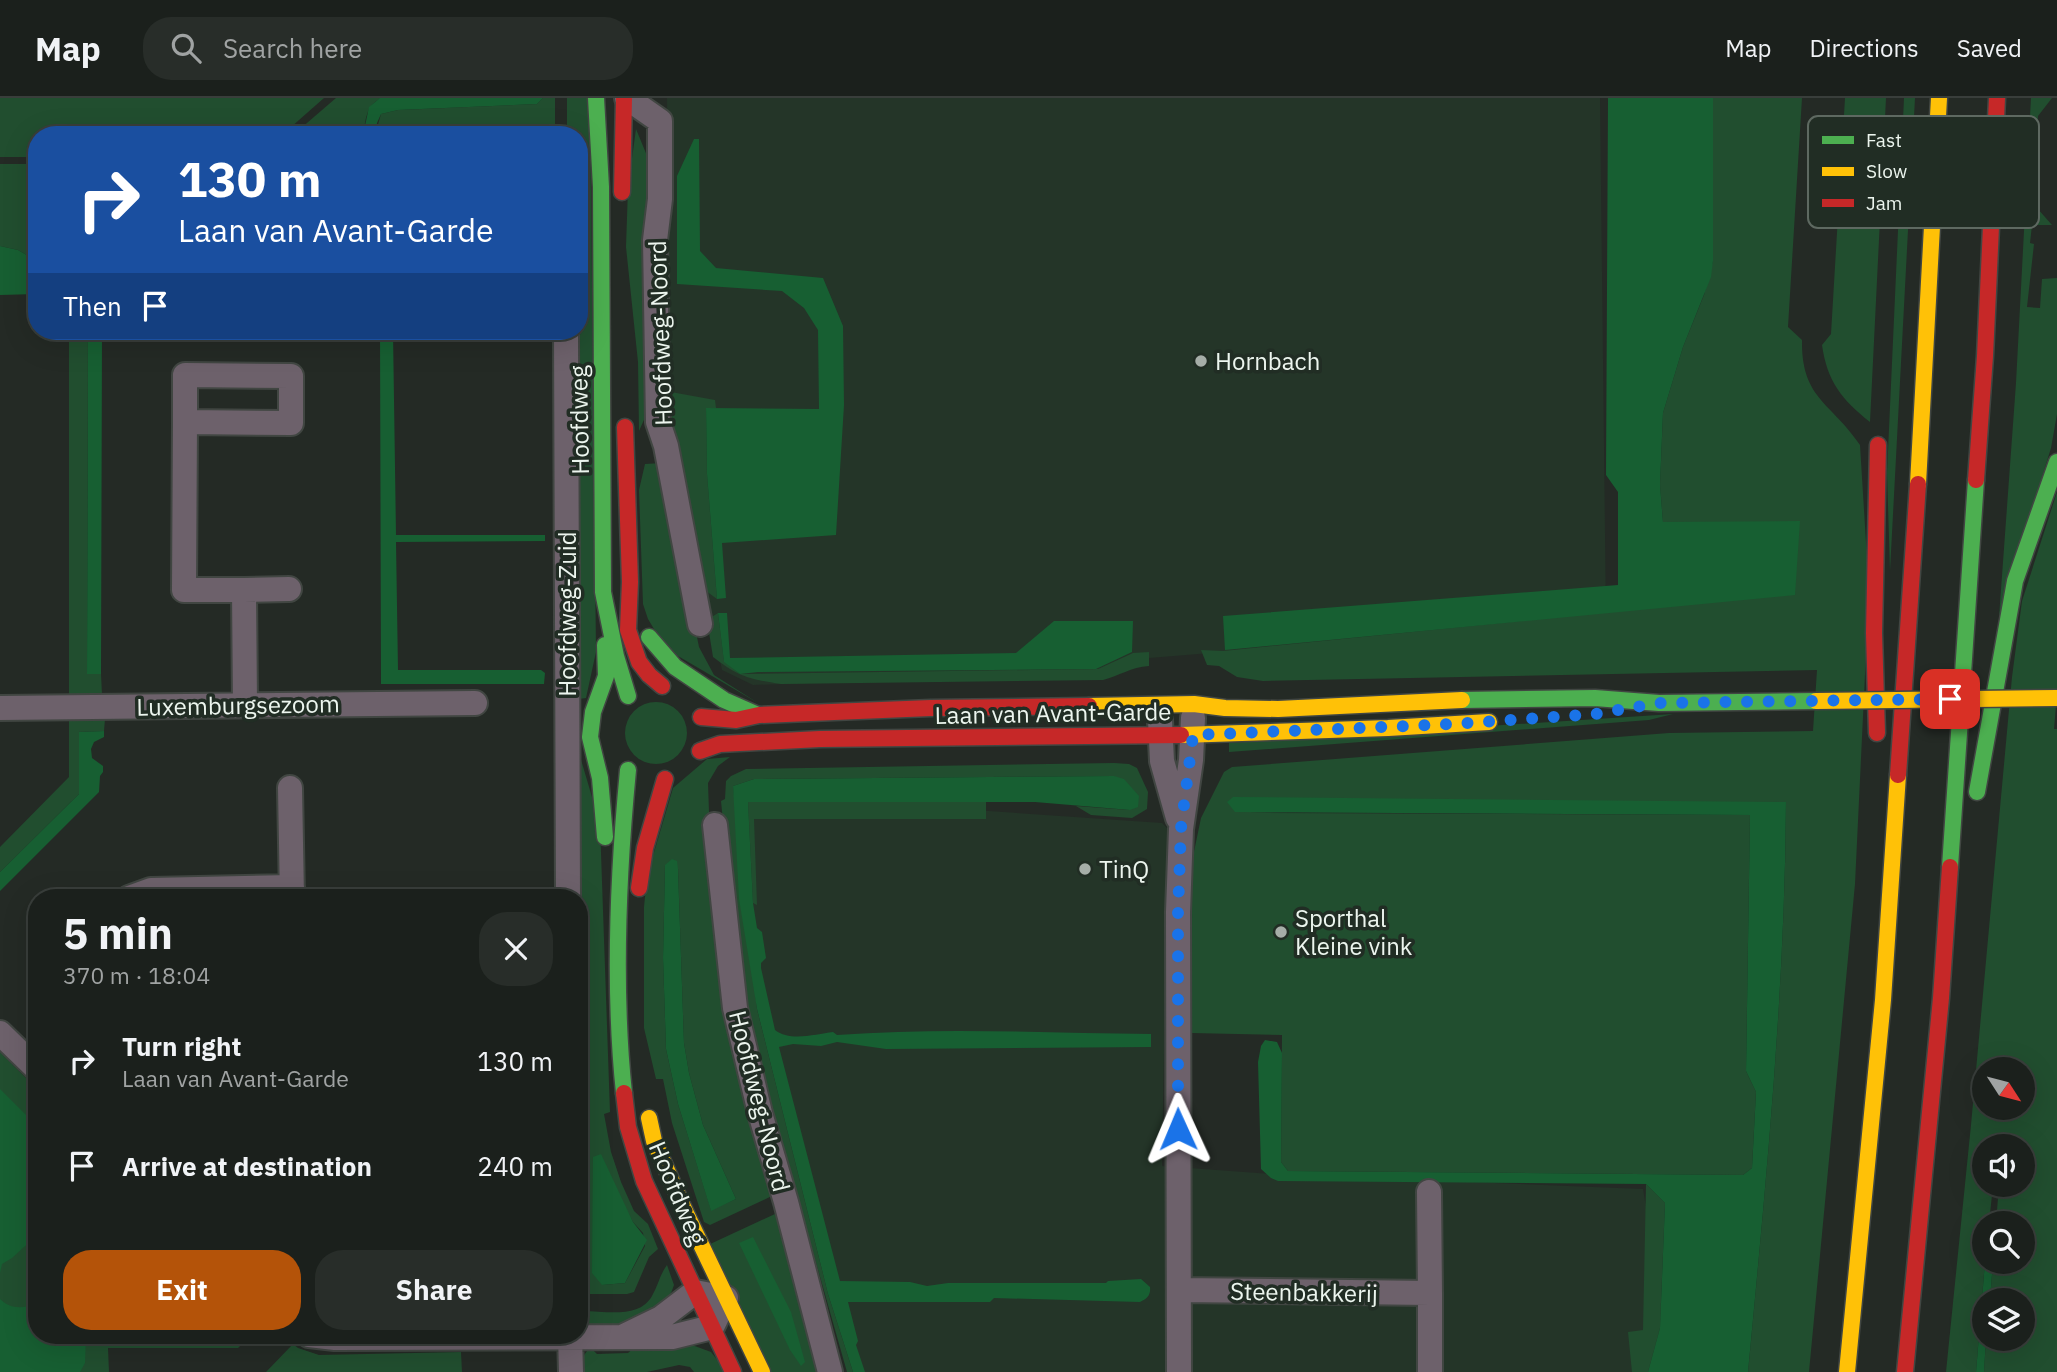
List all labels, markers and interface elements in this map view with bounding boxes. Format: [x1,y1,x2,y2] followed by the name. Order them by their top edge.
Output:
[143,17,633,80] search box
[35,27,101,70] text: Map
[167,29,205,67] icon: search
[223,31,362,65] text: Search here
[1725,32,1771,64] text: Map
[1809,32,1919,64] text: Directions
[1957,32,2022,64] text: Saved
[1808,116,2039,228] legend
[1866,128,1902,152] text: Fast
[178,147,322,210] text: 130 m
[63,154,154,245] icon: right
[1866,159,1907,183] text: Slow
[1866,191,1902,215] text: Jam
[178,209,494,251] text: Laan van Avant-Garde
[641,240,679,426] street label: Hoofdweg-Noord
[136,287,174,325] icon: arrive
[63,289,122,323] text: Then
[1215,345,1320,377] place label: Hornbach
[1193,353,1209,369] marker: Hornbach
[562,365,596,475] street label: Hoofdweg
[551,531,583,697] street label: Hoofdweg-Zuid
[1920,669,1980,729] pin
[1931,680,1969,718] icon: arrive
[136,687,340,723] street label: Luxemburgsezoom
[934,695,1172,731] street label: Laan van Avant-Garde
[1099,853,1149,885] place label: TinQ
[1077,861,1093,877] marker: TinQ
[1295,902,1413,962] place label: Sporthal Kleine vink
[63,906,173,961] text: 5 min
[479,912,553,986] button: close
[1273,924,1289,940] marker: Sporthal Kleine vink
[63,960,210,990] text: 370 m · 18:04
[722,1007,798,1195] street label: Hoofdweg-Noord
[122,1029,241,1063] text: Turn right
[63,1042,101,1080] icon: right
[477,1044,553,1078] text: 130 m
[1972,1057,2035,1120] north arrow
[1972,1057,2035,1351] map controls
[122,1063,349,1093] text: Laan van Avant-Garde
[1141,1092,1215,1166] position arrow
[1972,1134,2035,1197] button: sound
[642,1136,714,1250] street label: Hoofdweg
[63,1147,101,1185] icon: arrive
[122,1149,372,1183] text: Arrive at destination
[477,1149,553,1183] text: 240 m
[1972,1211,2035,1274] button: search
[63,1250,301,1330] button: Exit
[315,1250,553,1330] button: Share
[1230,1275,1378,1309] street label: Steenbakkerij
[1972,1288,2035,1351] button: layers

